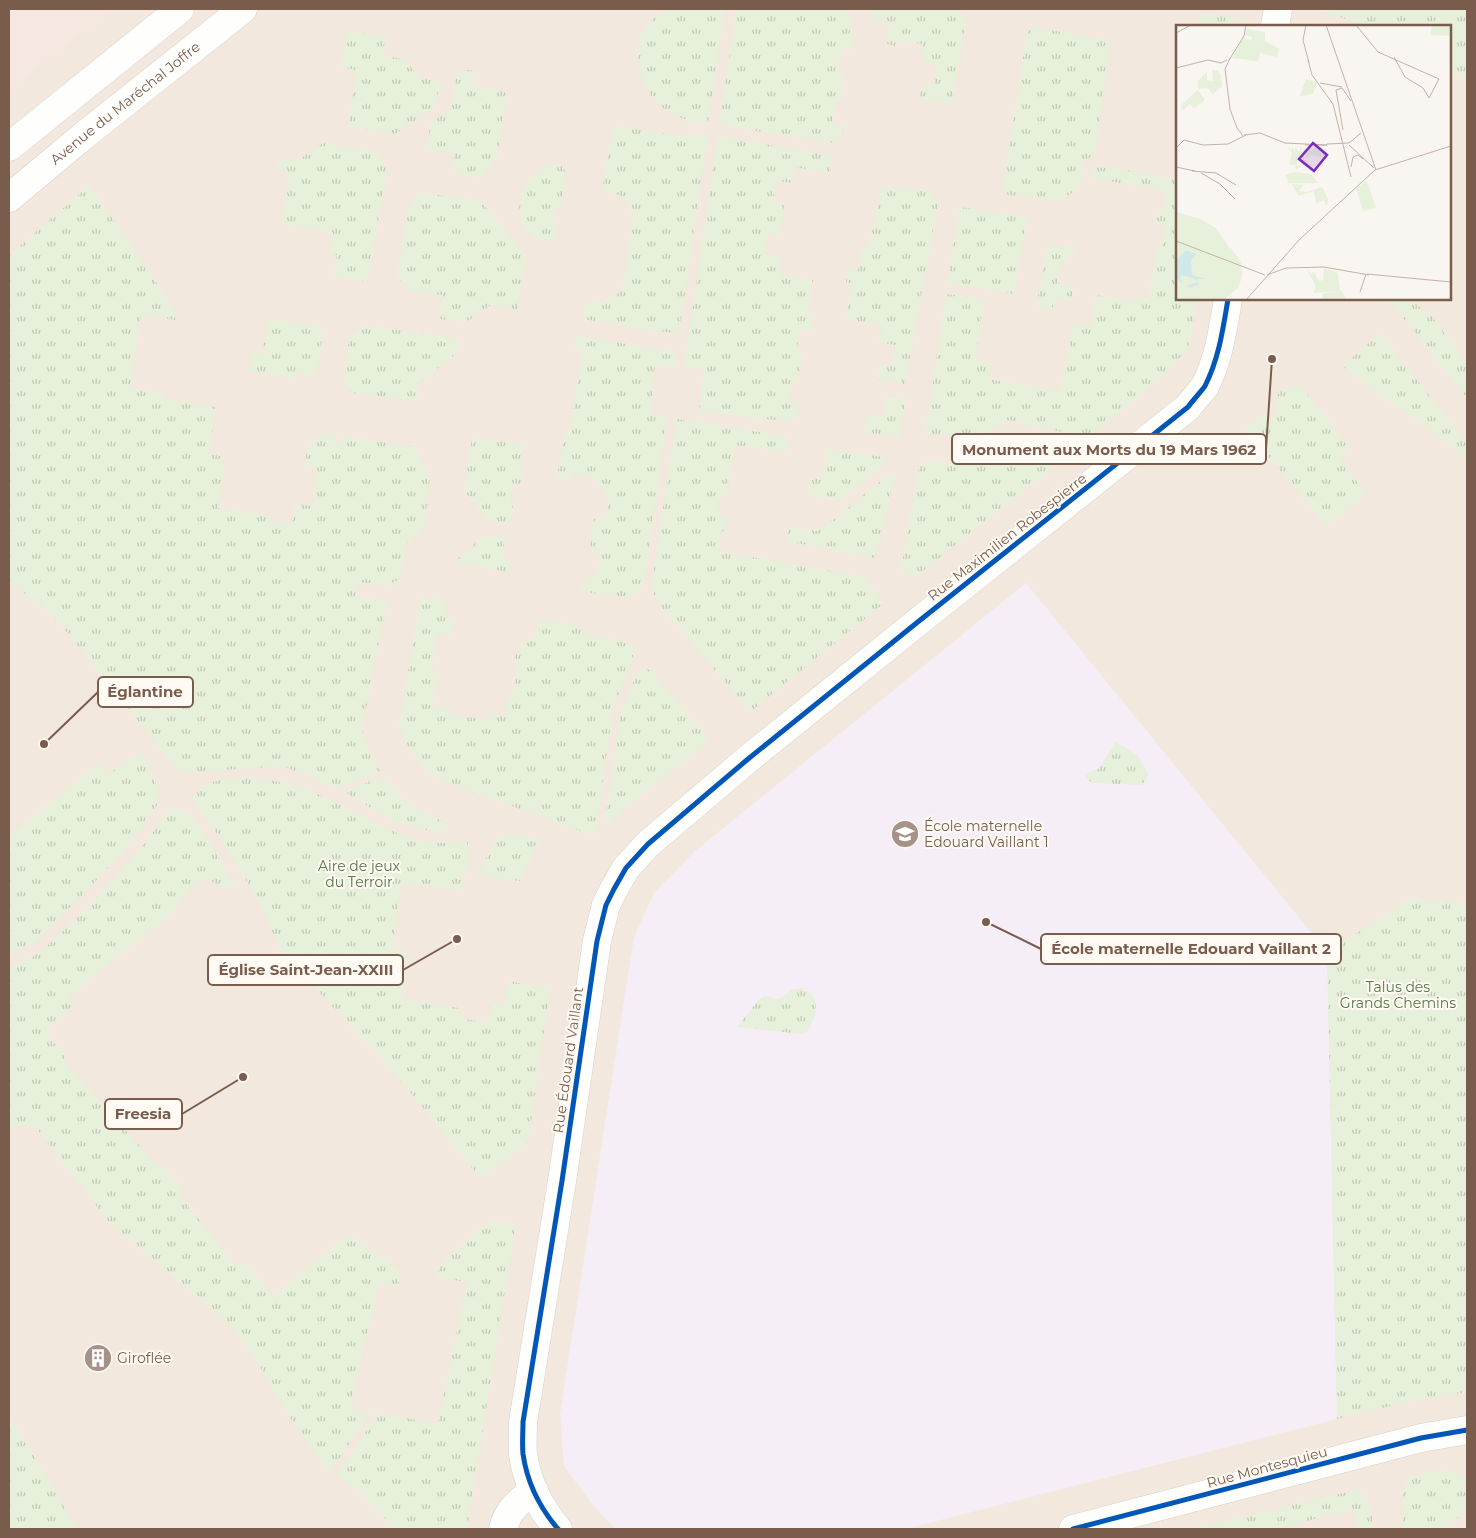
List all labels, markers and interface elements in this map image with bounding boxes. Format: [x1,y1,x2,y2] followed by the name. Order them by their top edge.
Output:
[1176,25,1451,300] inset map
[47,38,204,169] street label: Avenue du Maréchal Joffre
[952,434,1266,464] callout: Monument aux Morts du 19 Mars 1962
[962,440,1256,459] text: Monument aux Morts du 19 Mars 1962
[924,469,1090,605] street label: Rue Maximilien Robespierre
[98,677,193,707] callout: Églantine
[107,682,183,701] text: Églantine
[924,817,1048,851] place label: École maternelle Edouard Vaillant 1
[890,819,920,849] school or university icon: École maternelle Edouard Vaillant 1
[318,857,401,891] park label: Aire de jeux du Terroir
[1041,934,1341,964] callout: École maternelle Edouard Vaillant 2
[1051,939,1331,958] text: École maternelle Edouard Vaillant 2
[208,955,403,985] callout: Église Saint-Jean-XXIII
[219,960,393,979] text: Église Saint-Jean-XXIII
[1340,978,1456,1012] park label: Talus des Grands Chemins
[549,985,587,1134] street label: Rue Édouard Vaillant
[105,1099,182,1129] callout: Freesia
[115,1104,171,1123] text: Freesia
[83,1343,113,1373] building icon: Giroflée
[117,1349,171,1367] place label: Giroflée
[1205,1442,1329,1492] street label: Rue Montesquieu

